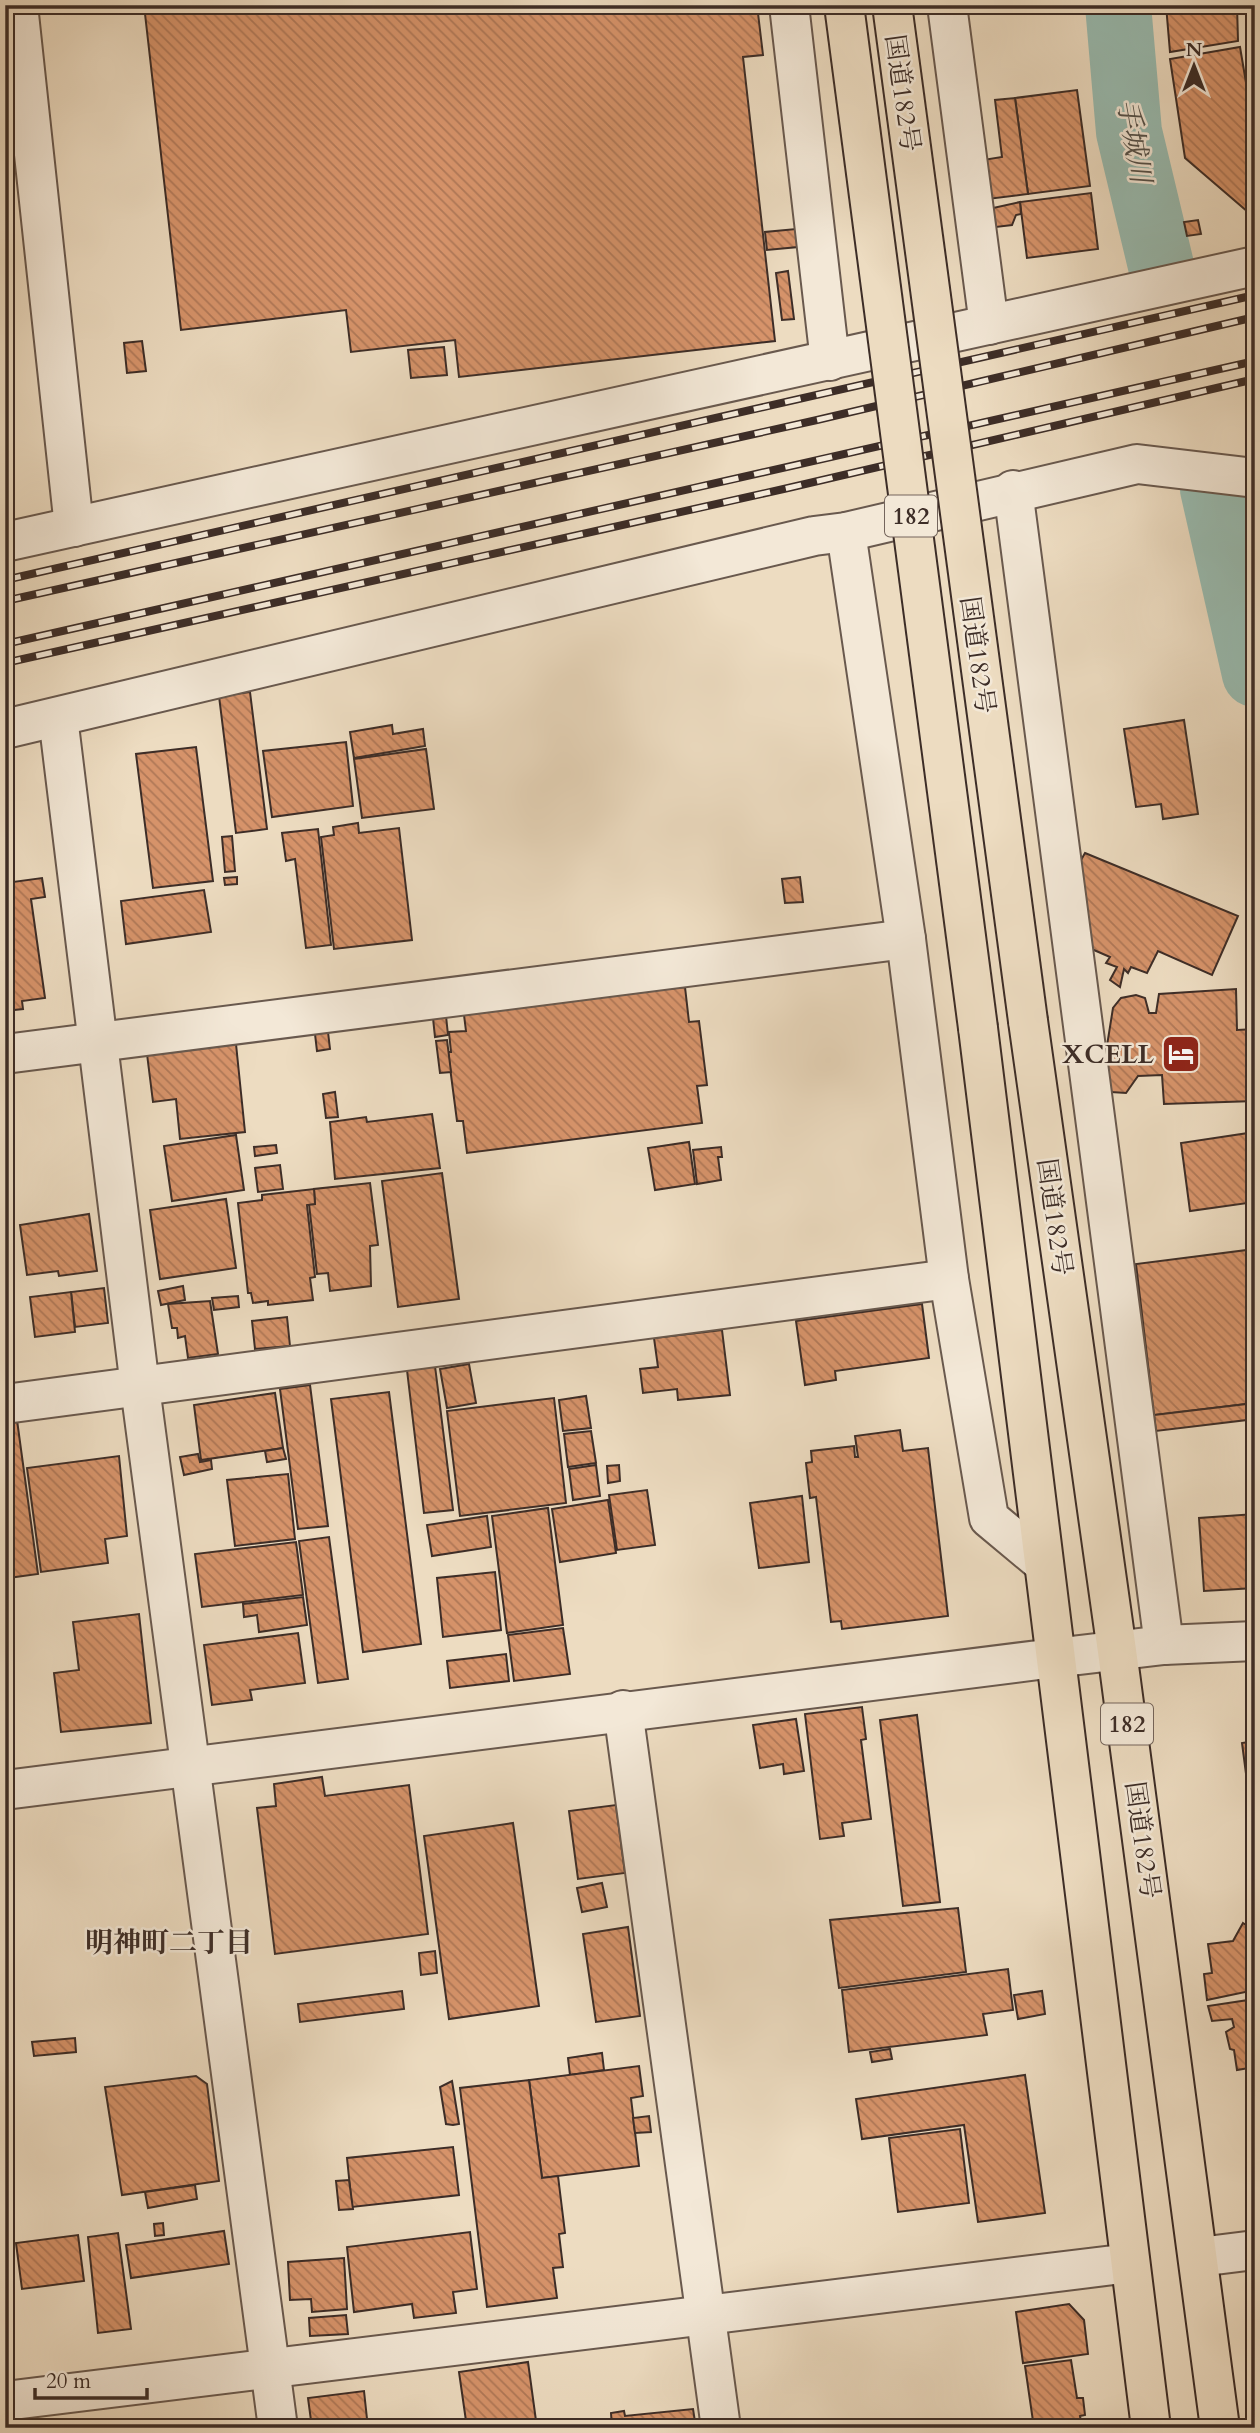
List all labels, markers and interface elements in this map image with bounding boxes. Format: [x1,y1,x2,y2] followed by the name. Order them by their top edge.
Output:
[877,32,928,154] street label: 国道182号
[1158,32,1228,102] north arrow
[1186,37,1203,63] text: N
[1108,97,1161,189] water label: 手城川
[885,495,937,536] road number: 182
[952,594,1003,716] street label: 国道182号
[1160,1033,1202,1075] hotel icon: XCELL
[1062,1037,1154,1072] place label: XCELL
[1029,1156,1080,1278] street label: 国道182号
[1101,1704,1153,1744] road number: 182
[1117,1779,1168,1901] street label: 国道182号
[85,1924,253,1962] district label: 明神町二丁目
[35,2356,147,2400] scale bar
[46,2367,91,2396] text: 20 m

